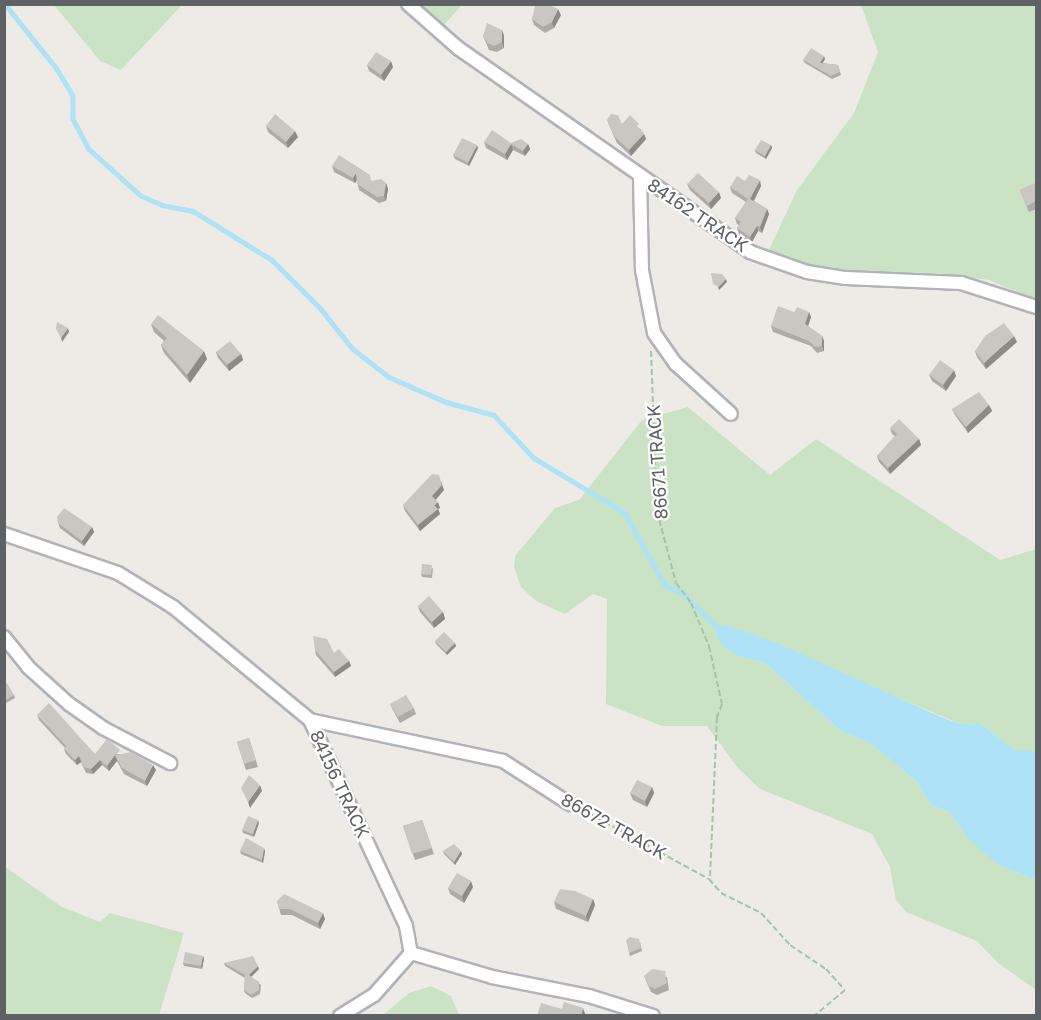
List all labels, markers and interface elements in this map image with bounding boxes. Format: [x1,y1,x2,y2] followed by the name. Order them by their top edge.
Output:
[644,174,752,256] street label: 84162 TRACK
[642,404,672,520] street label: 86671 TRACK
[306,727,374,841] street label: 84156 TRACK
[558,788,670,864] street label: 86672 TRACK

